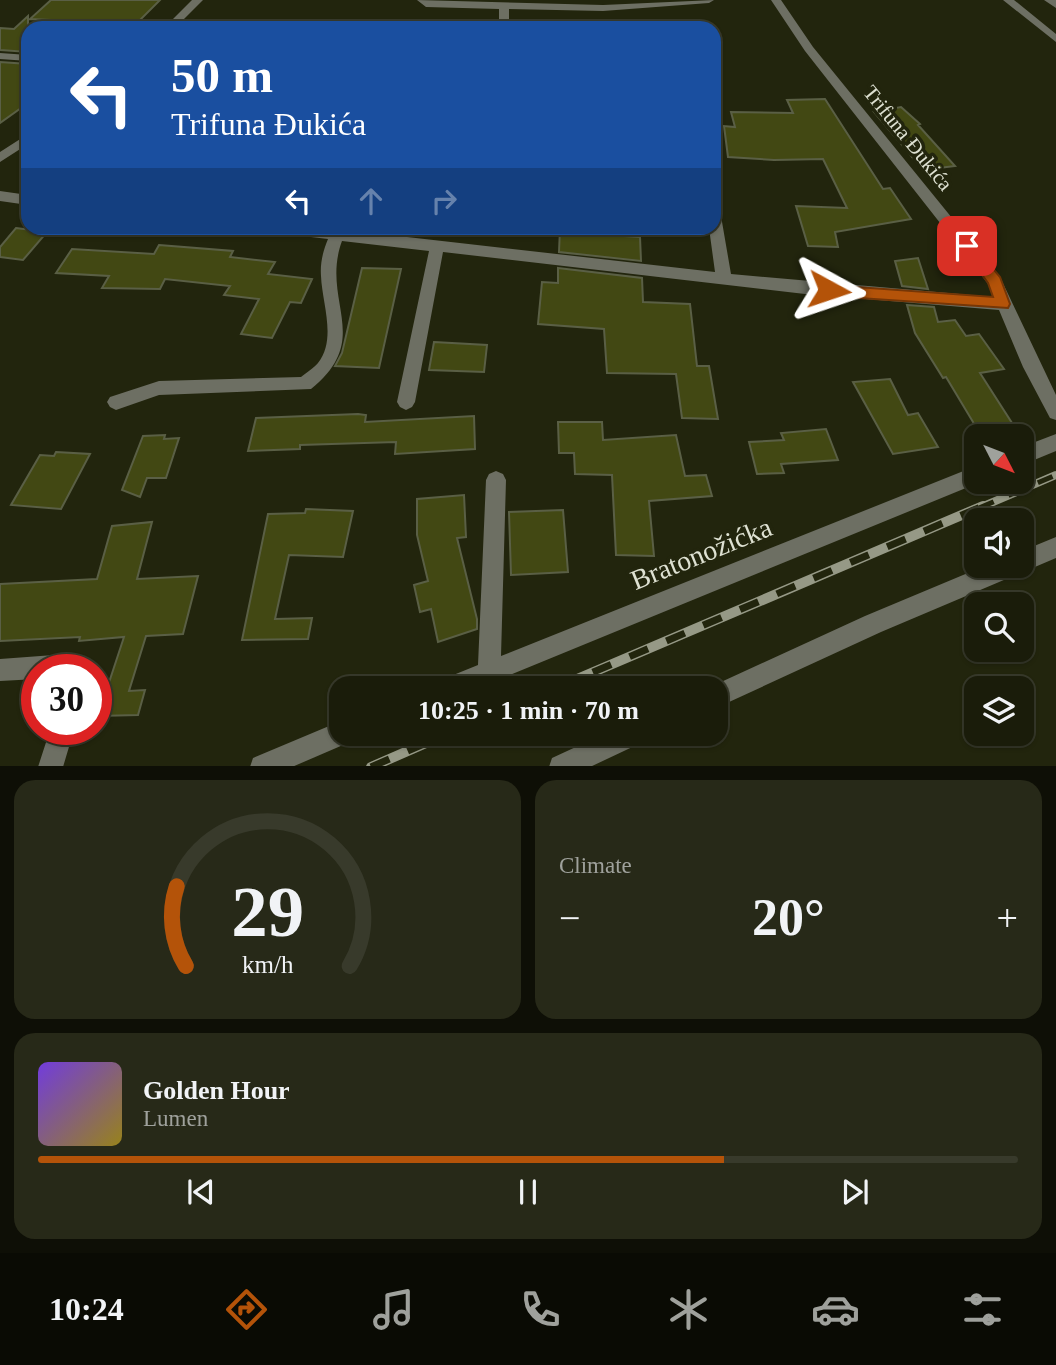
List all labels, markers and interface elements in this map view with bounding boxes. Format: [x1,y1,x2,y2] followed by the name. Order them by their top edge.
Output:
[171,48,273,103] text: 50 m
[56,49,147,140] icon: left
[858,81,958,196] street label: Trifuna Đukića
[171,106,366,142] text: Trifuna Đukića
[279,182,317,220] icon: left
[352,182,390,220] icon: ahead
[425,182,463,220] icon: right
[937,216,997,276] pin
[948,227,986,265] icon: arrive
[792,253,866,327] position arrow
[964,424,1034,494] north arrow
[964,424,1034,746] map controls
[964,508,1034,578] button: sound
[626,511,777,596] street label: Bratonožićka
[964,592,1034,662] button: search
[21,654,112,745] speed limit sign: 30
[964,676,1034,746] button: layers
[418,696,639,725] text: 10:25 · 1 min · 70 m
[559,853,632,878] text: Climate
[231,871,304,952] text: 29
[752,889,825,946] text: 20°
[559,897,580,939] text: −
[997,897,1018,939] text: +
[242,950,294,977] text: km/h
[143,1076,290,1105] text: Golden Hour
[143,1106,208,1131] text: Lumen
[182,1173,220,1211] icon: previous
[509,1173,547,1211] icon: pause
[836,1173,874,1211] icon: next
[222,1285,271,1334] icon: directions
[369,1285,418,1334] icon: music
[516,1285,565,1334] icon: phone
[664,1285,713,1334] icon: climate
[811,1285,860,1334] icon: car
[958,1285,1007,1334] icon: filters
[49,1291,124,1327] text: 10:24

